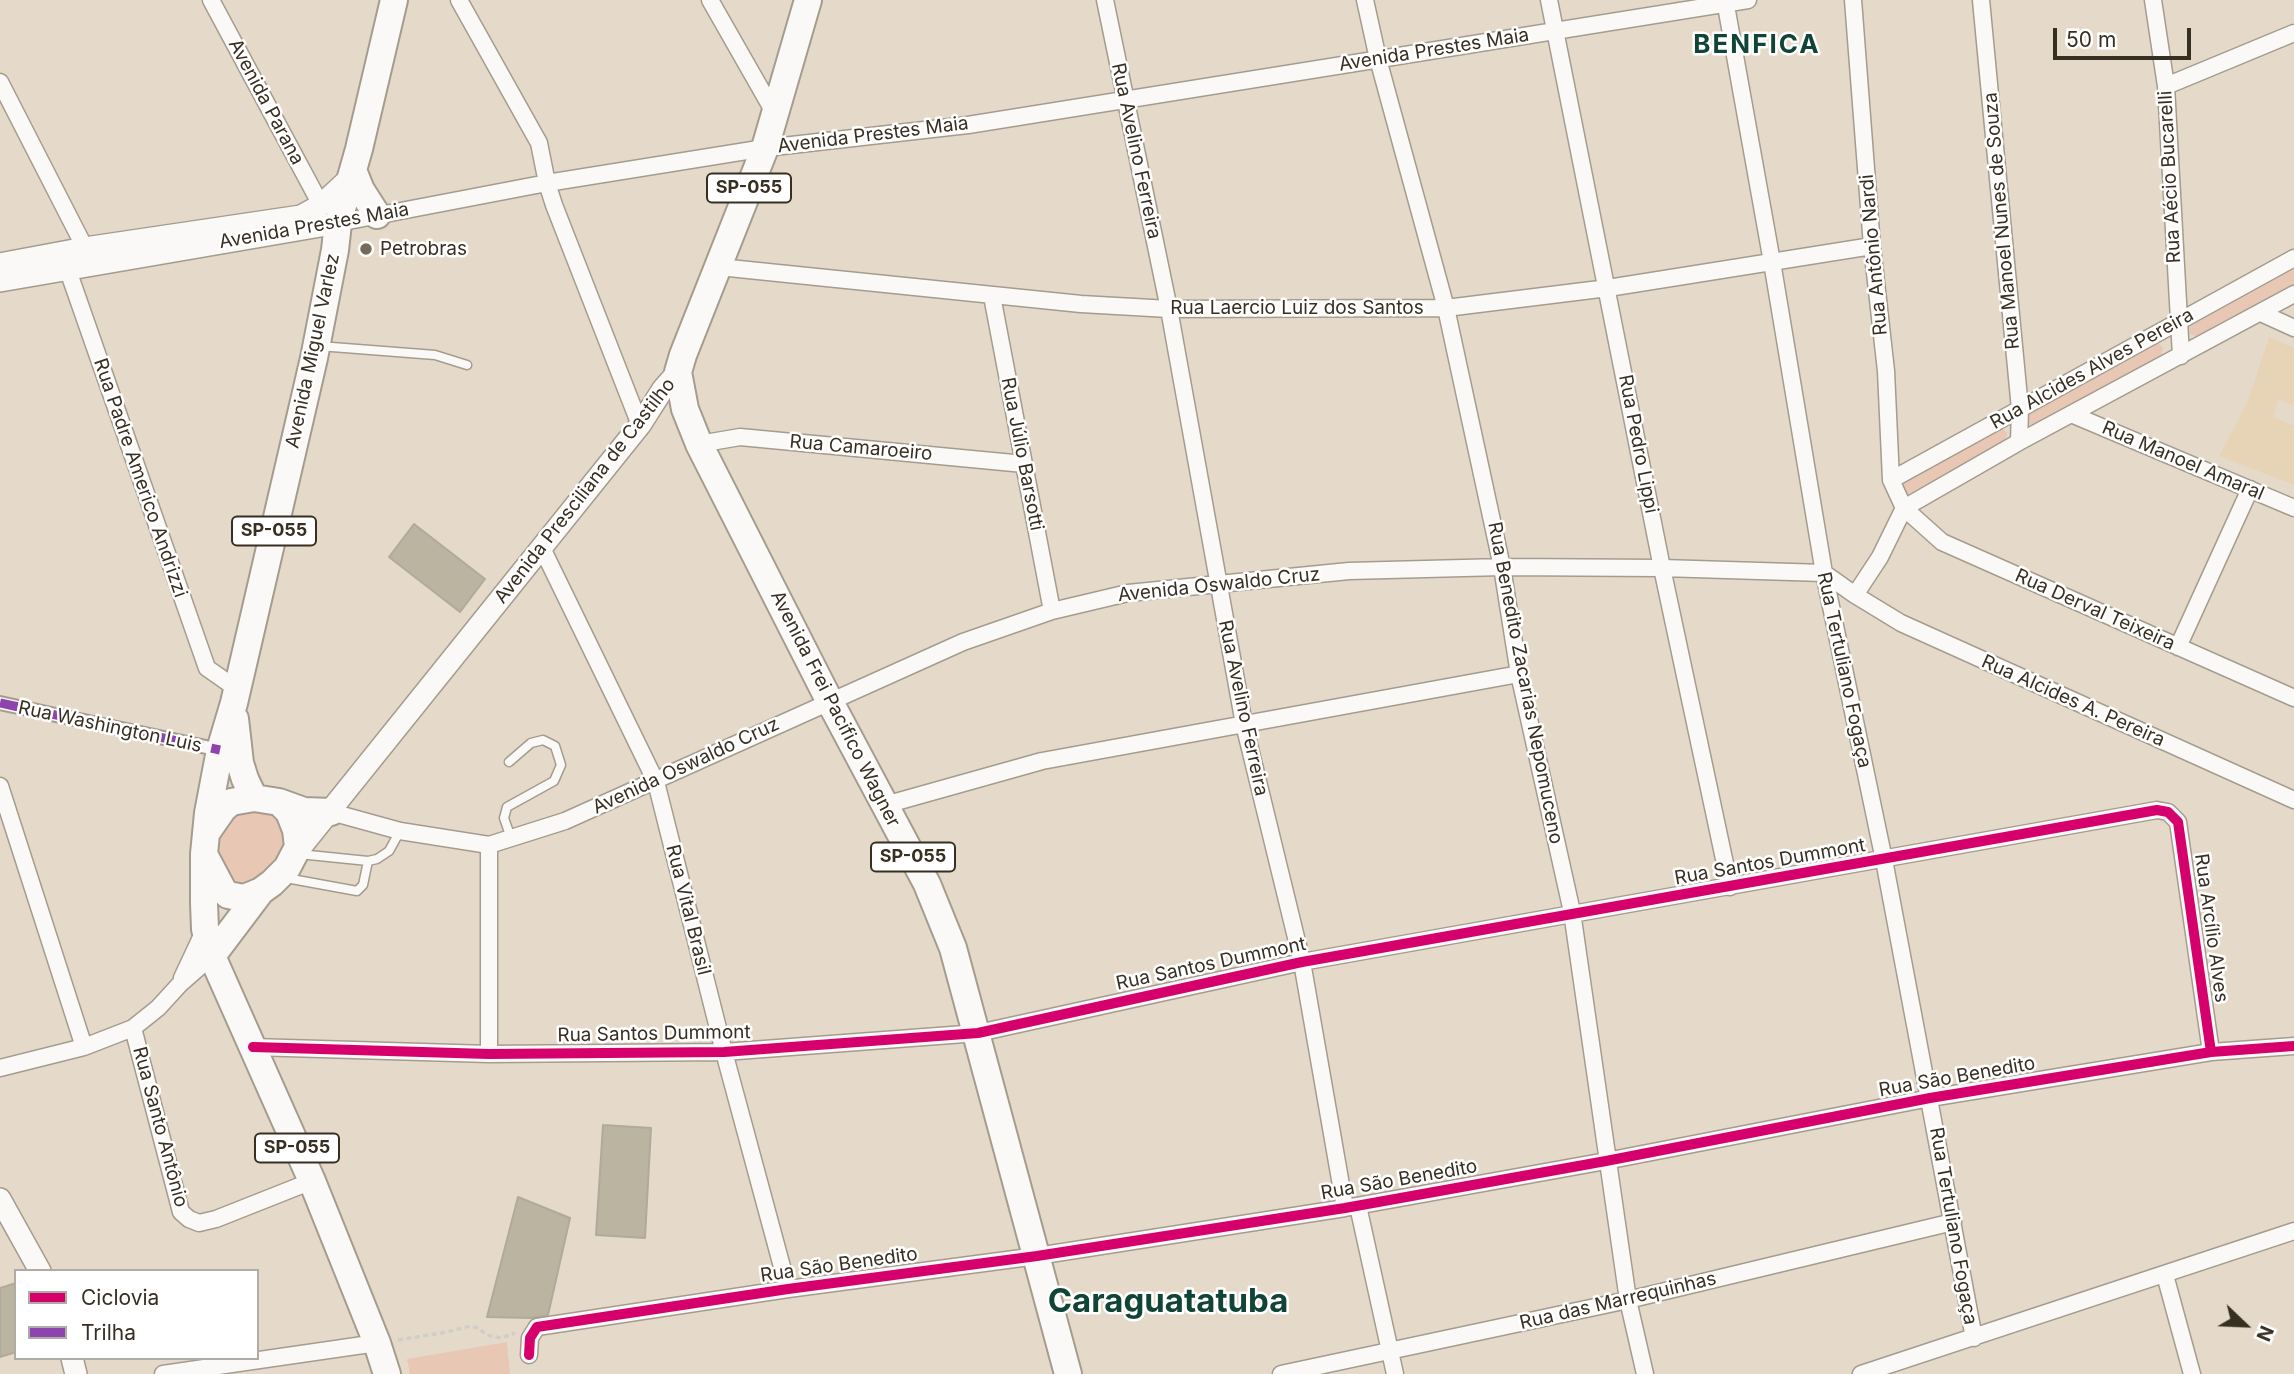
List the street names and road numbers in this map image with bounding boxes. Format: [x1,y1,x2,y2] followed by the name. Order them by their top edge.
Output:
[1337,24,1531,76] street label: Avenida Prestes Maia
[223,35,309,169] street label: Avenida Parana
[1106,61,1166,241] street label: Rua Avelino Ferreira
[2154,90,2186,264] street label: Rua Aécio Bucarelli
[1979,91,2025,351] street label: Rua Manoel Nunes de Souza
[776,112,970,158] street label: Avenida Prestes Maia
[1856,173,1892,337] street label: Rua Antônio Nardi
[707,174,791,202] road number: SP-055
[217,198,411,254] street label: Avenida Prestes Maia
[281,252,345,450] street label: Avenida Miguel Varlez
[1170,297,1424,319] street label: Rua Laercio Luiz dos Santos
[1986,304,2198,434] street label: Rua Alcides Alves Pereira
[88,356,192,600] street label: Rua Padre Americo Andrizzi
[1613,373,1663,515] street label: Rua Pedro Lippi
[490,374,680,608] street label: Avenida Presciliana de Castilho
[996,375,1048,533] street label: Rua Júlio Barsotti
[2099,417,2267,505] street label: Rua Manoel Amaral
[789,430,933,466] street label: Rua Camaroeiro
[232,516,316,546] road number: SP-055
[1483,520,1567,846] street label: Rua Benedito Zacarias Nepomuceno
[1117,563,1321,607] street label: Avenida Oswaldo Cruz
[2011,564,2179,656] street label: Rua Derval Teixeira
[1812,570,1876,770] street label: Rua Tertuliano Fogaça
[765,587,905,831] street label: Avenida Frei Pacifico Wagner
[1213,618,1273,798] street label: Rua Avelino Ferreira
[1978,650,2168,752] street label: Rua Alcides A. Pereira
[16,696,204,758] street label: Rua Washington Luis
[589,713,783,819] street label: Avenida Oswaldo Cruz
[1673,834,1867,890] street label: Rua Santos Dummont
[661,842,715,978] street label: Rua Vital Brasil
[871,842,955,872] road number: SP-055
[2189,852,2233,1004] street label: Rua Arcílio Alves
[1114,933,1308,995] street label: Rua Santos Dummont
[557,1021,751,1047] street label: Rua Santos Dummont
[128,1044,192,1210] street label: Rua Santo Antônio
[1877,1052,2037,1102] street label: Rua São Benedito
[1924,1126,1982,1326] street label: Rua Tertuliano Fogaça
[255,1134,339,1162] road number: SP-055
[1319,1155,1479,1205] street label: Rua São Benedito
[759,1243,919,1287] street label: Rua São Benedito
[1518,1267,1718,1335] street label: Rua das Marrequinhas

